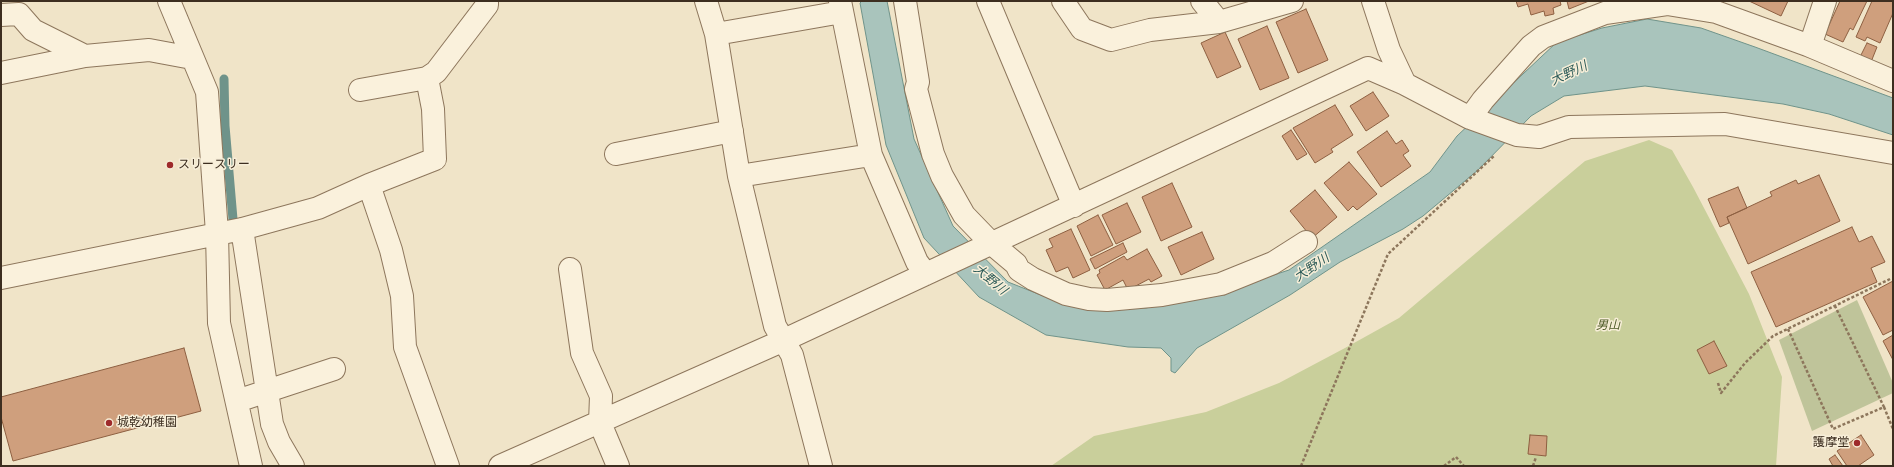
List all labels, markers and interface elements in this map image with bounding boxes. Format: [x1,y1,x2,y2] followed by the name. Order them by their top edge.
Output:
[1548,59,1590,89] water label: 大野川
[178,158,250,172] place label: スリースリー
[165,160,175,170] marker: スリースリー
[1291,251,1333,285] water label: 大野川
[970,261,1010,299] water label: 大野川
[1596,319,1620,333] park label: 男山
[117,416,177,430] place label: 城乾幼稚園
[104,418,114,428] marker: 城乾幼稚園
[1813,436,1849,450] place label: 護摩堂
[1852,438,1862,448] marker: 護摩堂

